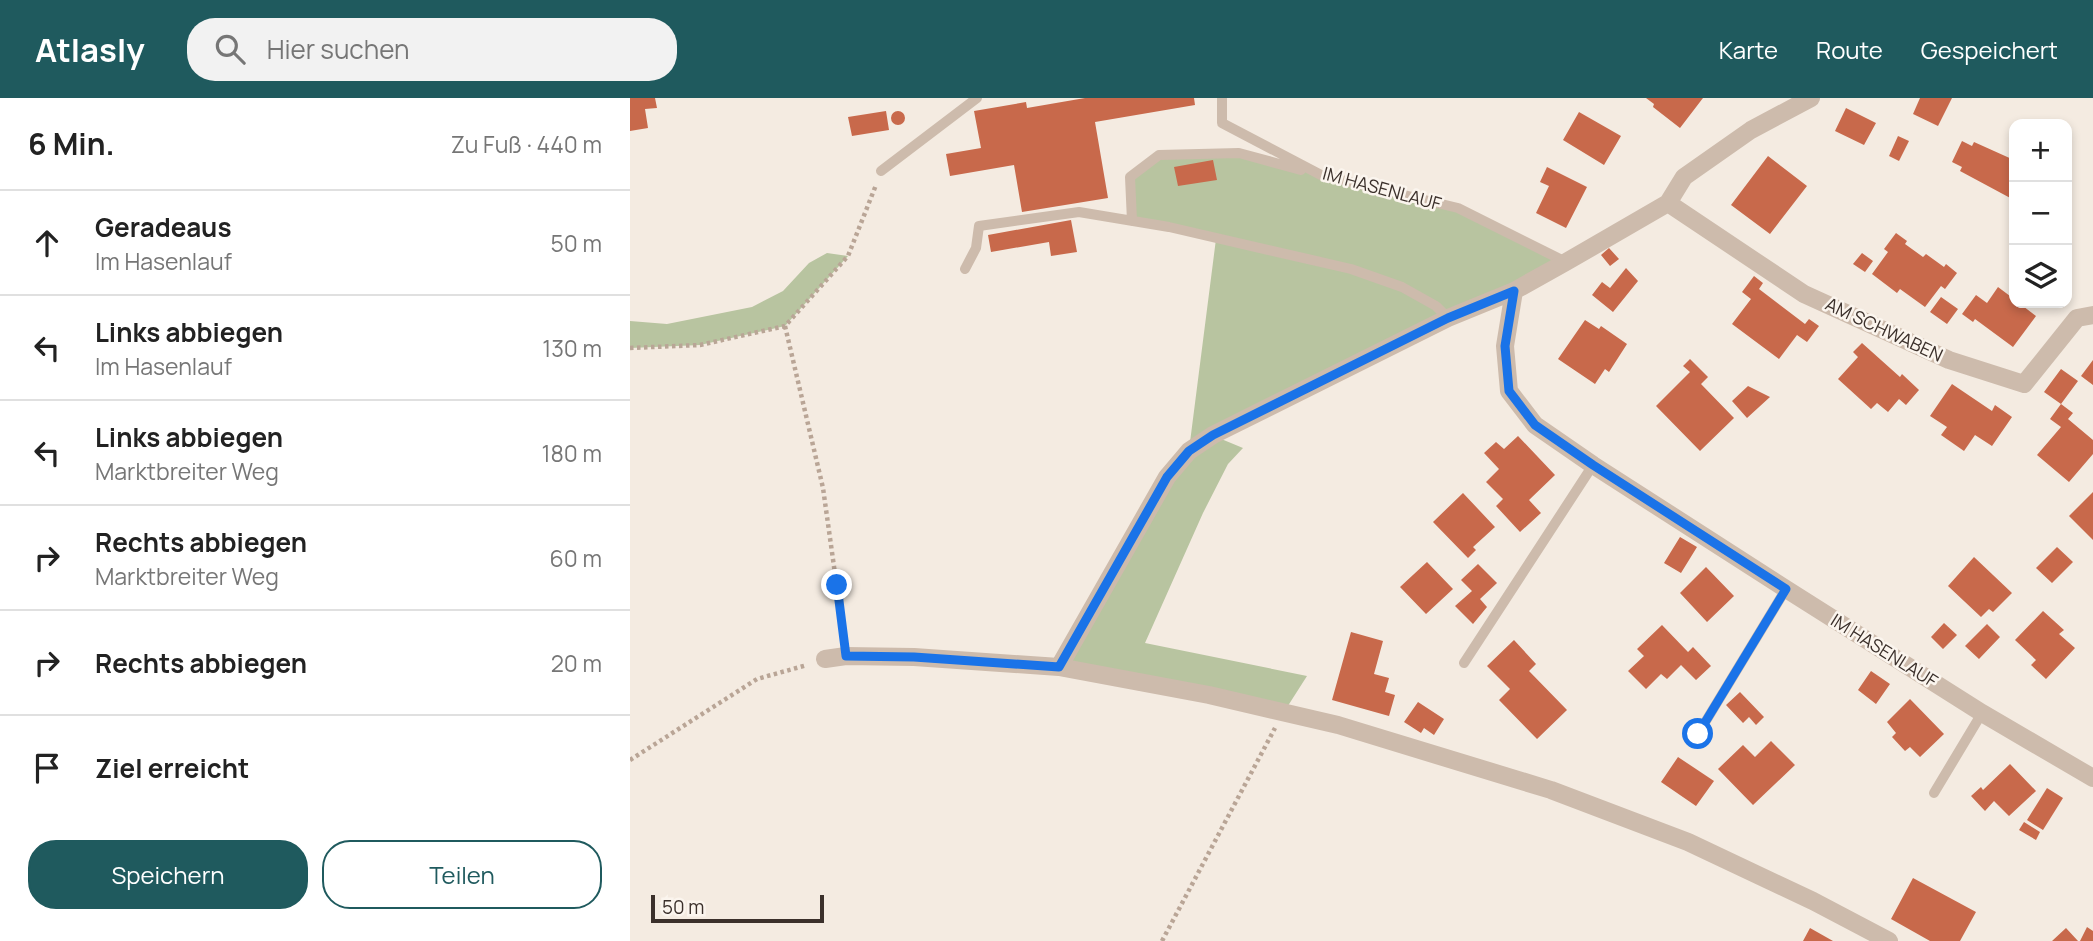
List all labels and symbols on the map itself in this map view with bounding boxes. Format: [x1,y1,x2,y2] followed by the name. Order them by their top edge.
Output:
[1320,161,1444,215] street label: IM HASENLAUF
[1822,291,1947,367] street label: AM SCHWABEN
[821,569,852,600] route end
[1826,608,1943,693] street label: IM HASENLAUF
[1682,718,1713,749] route start
[651,892,824,924] scale bar

